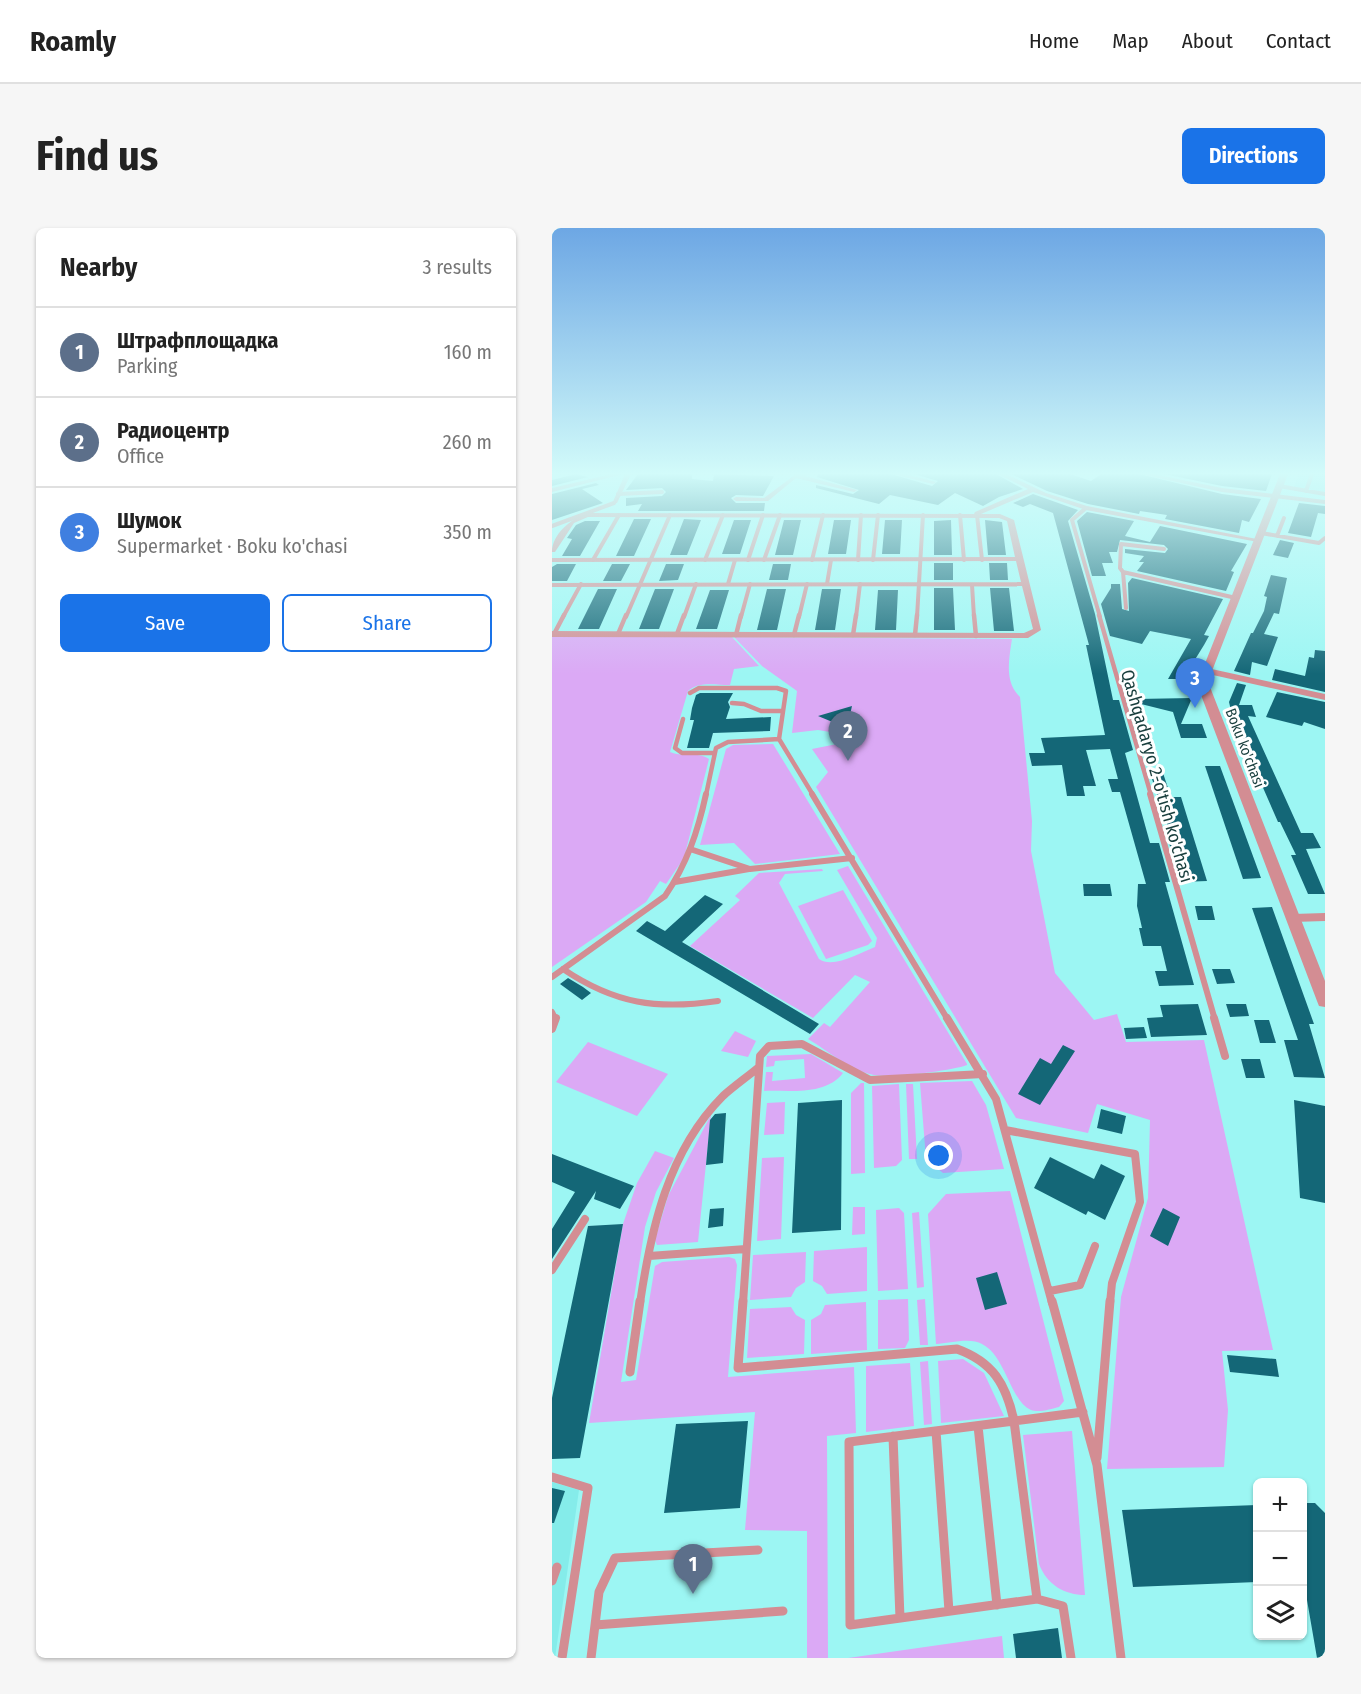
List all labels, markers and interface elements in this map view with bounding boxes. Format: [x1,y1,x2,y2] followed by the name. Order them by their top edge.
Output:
[30,25,116,58] text: Roamly
[1029,28,1079,54] text: Home
[1112,28,1149,54] text: Map
[1182,28,1233,54] text: About
[1266,28,1331,54] text: Contact
[1182,128,1325,184] button: Directions
[36,131,158,181] text: Find us
[60,252,137,283] text: Nearby
[423,255,492,279] text: 3 results
[117,327,278,354] text: Штрафплощадка
[75,340,84,364] text: 1
[444,340,492,364] text: 160 m
[117,354,178,378] text: Parking
[117,417,229,444] text: Радиоцентр
[75,430,84,454] text: 2
[443,430,492,454] text: 260 m
[117,444,164,468] text: Office
[117,507,182,534] text: Шумок
[75,520,84,544] text: 3
[443,520,492,544] text: 350 m
[117,534,348,558] text: Supermarket · Boku ko'chasi
[60,594,270,652] button: Save
[282,594,492,652] button: Share
[1176,658,1214,708] pin: 3
[1116,667,1198,885] street label: Qashqadaryo 2-o'tish ko'chasi
[1222,706,1268,790] street label: Boku ko'chasi
[828,712,868,761] pin: 2
[924,1141,953,1170] your location
[1253,1478,1307,1640] map controls
[1253,1478,1307,1532] button: +
[1253,1532,1307,1586] button: −
[674,1544,712,1594] pin: 1
[1253,1586,1307,1640] button: layers

